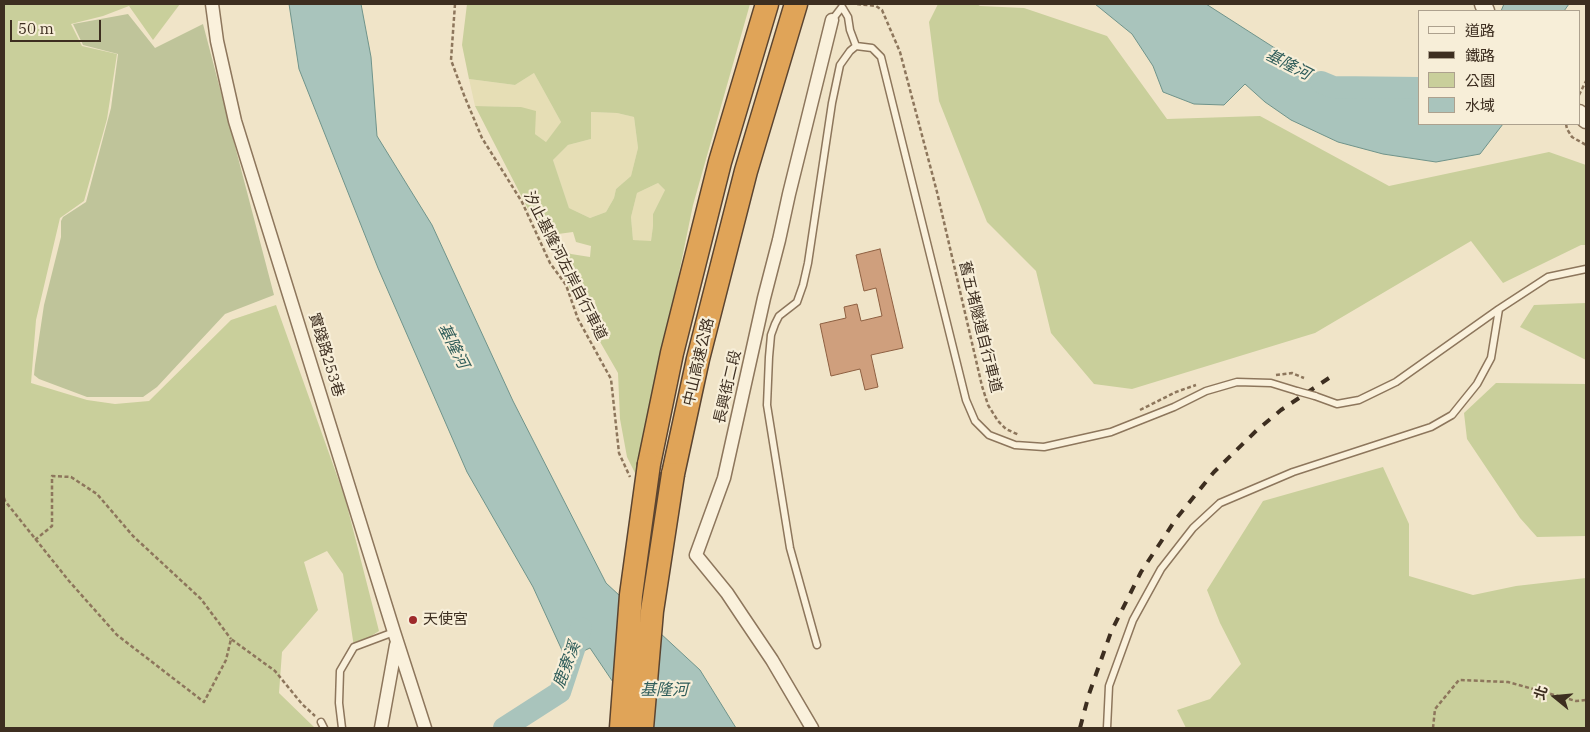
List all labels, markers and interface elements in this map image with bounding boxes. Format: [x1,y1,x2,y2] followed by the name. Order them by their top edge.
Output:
[12,10,104,42] scale bar
[1418,10,1580,125] legend
[18,19,54,38] text: 50 m
[1465,21,1495,40] text: 道路
[1262,46,1314,84] water label: 基隆河
[1465,46,1495,65] text: 鐵路
[1465,71,1495,90] text: 公園
[1465,96,1495,115] text: 水域
[520,188,610,344] street label: 汐止基隆河左岸自行車道
[955,259,1005,395] street label: 舊五堵隧道自行車道
[305,311,347,399] street label: 實踐路253巷
[680,316,718,408] street label: 中山高速公路
[434,320,472,372] water label: 基隆河
[711,348,745,426] street label: 長興街二段
[423,611,468,629] place label: 天使宮
[407,614,419,626] marker: 天使宮
[549,639,585,691] water label: 鹿寮溪
[1530,672,1580,722] north arrow
[640,680,688,700] water label: 基隆河
[1530,683,1551,702] text: 北

